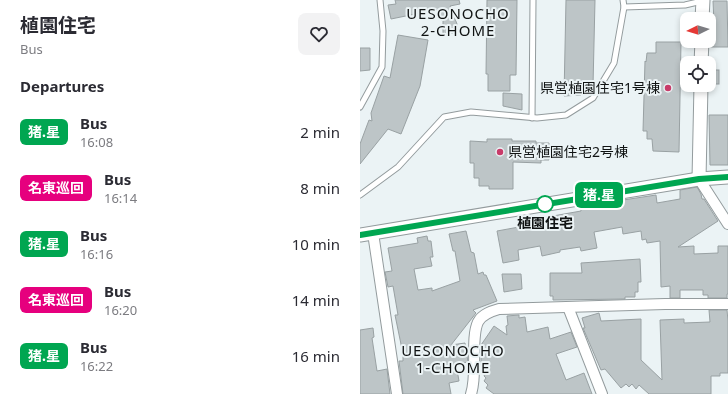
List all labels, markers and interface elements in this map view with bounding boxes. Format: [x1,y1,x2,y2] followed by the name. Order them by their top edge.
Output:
[406,3,510,40] district label: UESONOCHO 2-CHOME
[20,12,96,38] text: 植園住宅
[680,12,716,48] north arrow
[680,12,716,92] map controls
[298,13,340,55] button: heart
[20,40,43,58] text: Bus
[680,56,716,92] button: locate
[20,76,104,96] text: Departures
[540,78,660,97] place label: 県営植園住宅1号棟
[663,83,673,93] marker: 県営植園住宅1号棟
[80,113,107,133] text: Bus
[28,122,60,141] text: 猪.星
[300,122,340,142] text: 2 min
[80,133,113,151] text: 16:08
[508,142,628,161] place label: 県営植園住宅2号棟
[495,147,505,157] marker: 県営植園住宅2号棟
[104,169,131,189] text: Bus
[28,178,84,197] text: 名東巡回
[300,178,340,198] text: 8 min
[576,182,622,208] line badge: 猪.星
[583,185,615,204] text: 猪.星
[104,189,137,207] text: 16:14
[536,195,554,213] marker: 植園住宅
[517,213,573,232] place label: 植園住宅
[80,225,107,245] text: Bus
[28,234,60,253] text: 猪.星
[292,234,340,254] text: 10 min
[80,245,113,263] text: 16:16
[104,281,131,301] text: Bus
[28,290,84,309] text: 名東巡回
[292,290,340,310] text: 14 min
[104,301,137,319] text: 16:20
[80,337,107,357] text: Bus
[401,340,505,377] district label: UESONOCHO 1-CHOME
[28,346,60,365] text: 猪.星
[292,346,340,366] text: 16 min
[80,357,113,375] text: 16:22

